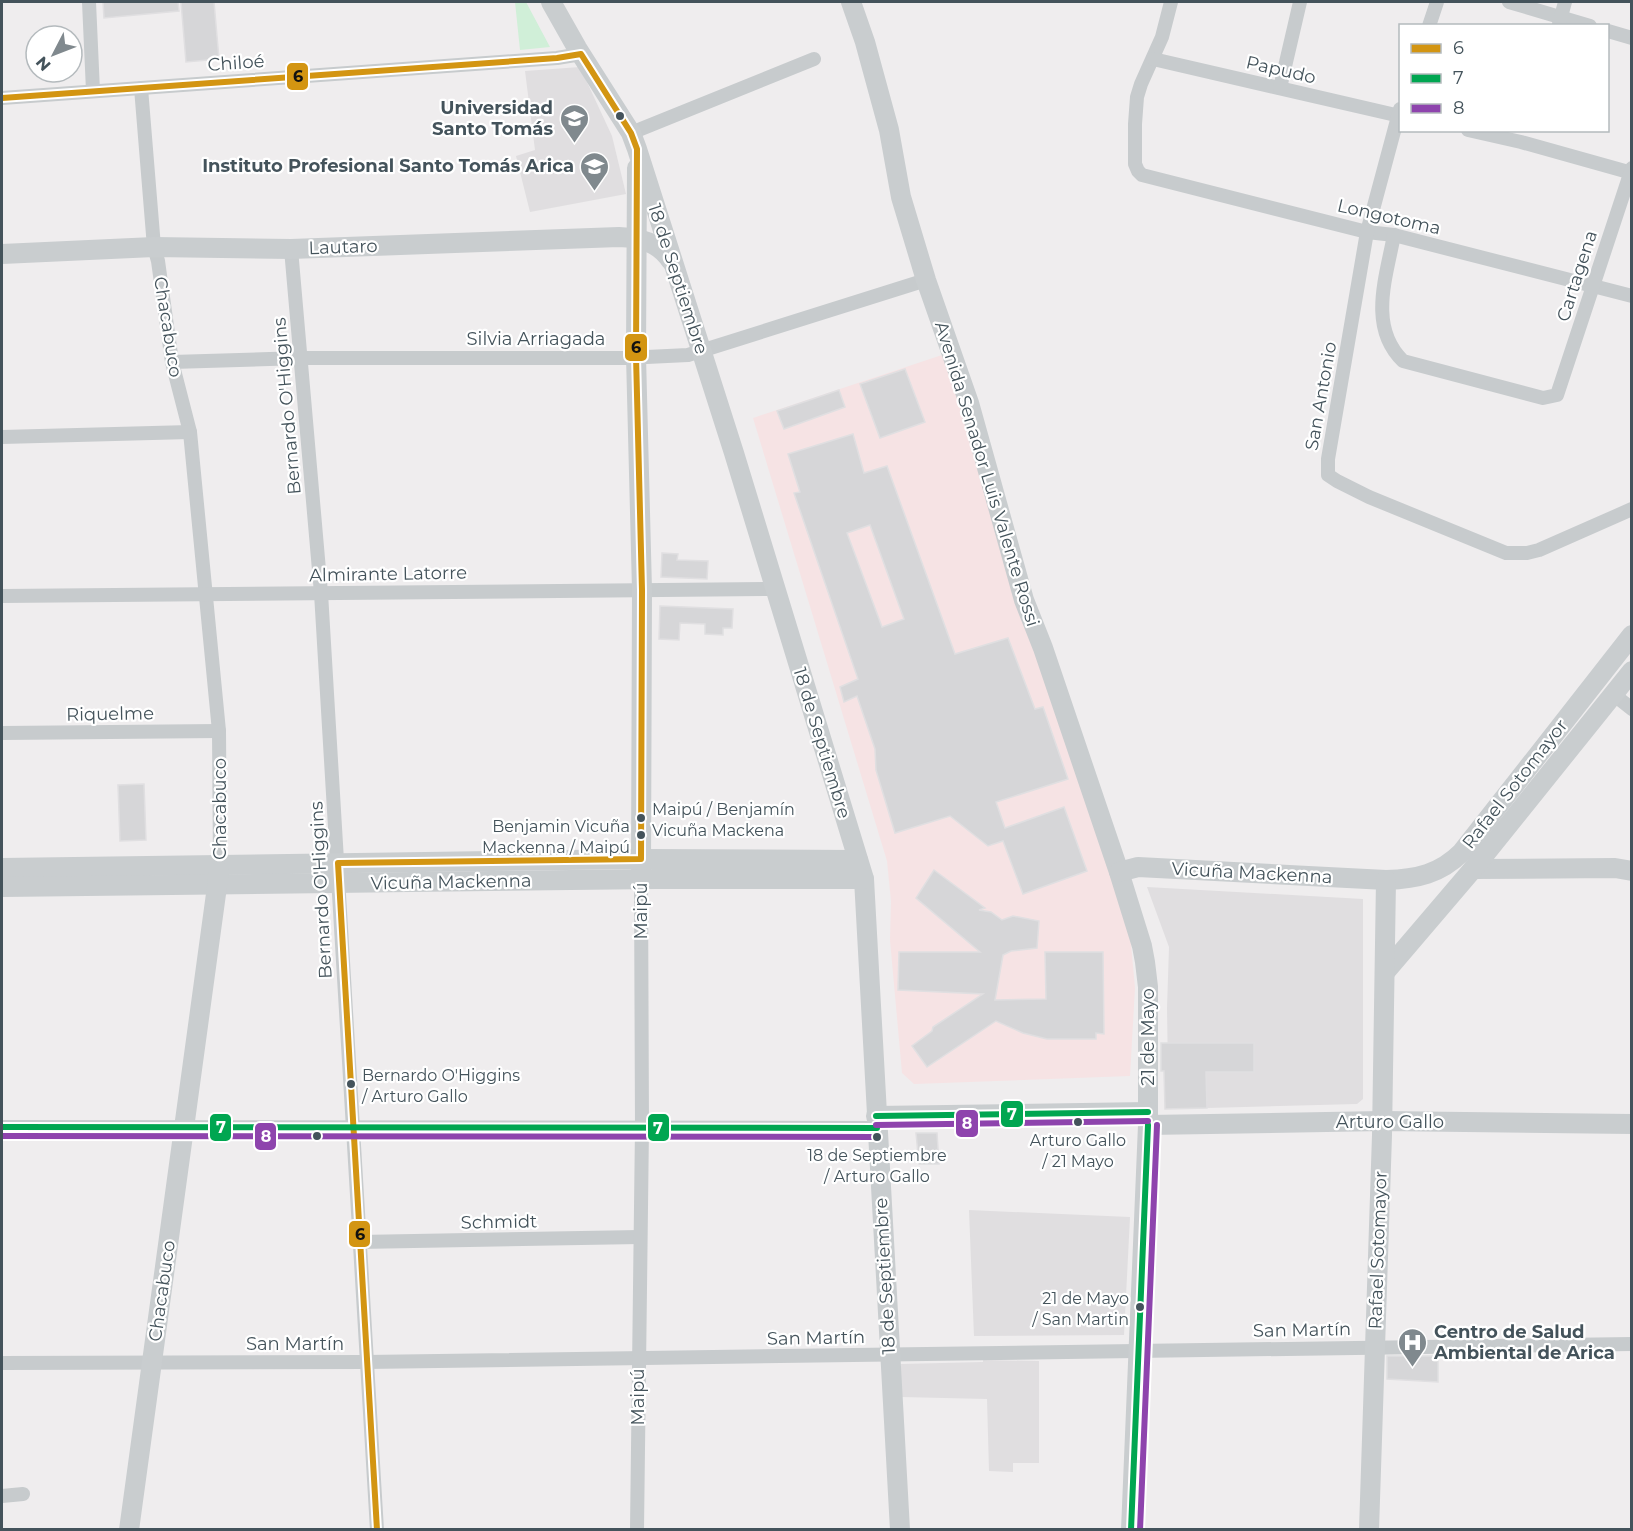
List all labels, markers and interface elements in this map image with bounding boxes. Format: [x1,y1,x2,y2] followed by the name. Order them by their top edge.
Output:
[24,24,84,84] north arrow
[1399,24,1609,132] legend
[1453,37,1464,59] text: 6
[207,50,265,76] street label: Chiloé
[1244,51,1318,89] street label: Papudo
[32,53,55,75] text: N
[286,62,309,91] line badge: 6
[293,67,303,86] text: 6
[1453,67,1464,89] text: 7
[432,97,553,140] place label: Universidad Santo Tomás
[1453,97,1464,119] text: 8
[558,102,590,144] school or university icon: Universidad Santo Tomás
[614,110,626,122] unlabelled marker
[579,150,611,192] school or university icon: Instituto Profesional Santo Tomás Arica
[202,155,574,177] place label: Instituto Profesional Santo Tomás Arica
[1335,194,1443,240] street label: Longotoma
[643,201,713,357] street label: 18 de Septiembre
[1552,228,1602,324] street label: Cartagena
[308,235,378,259] street label: Lautaro
[149,275,187,379] street label: Chacabuco
[268,316,306,496] street label: Bernardo O'Higgins
[930,319,1044,629] street label: Avenida Senador Luis Valente Rossi
[467,328,606,350] street label: Silvia Arriagada
[624,333,648,362] line badge: 6
[631,338,641,357] text: 6
[1301,340,1341,452] street label: San Antonio
[309,562,467,586] street label: Almirante Latorre
[789,665,855,821] street label: 18 de Septiembre
[66,702,154,726] street label: Riquelme
[1458,715,1572,853] street label: Rafael Sotomayor
[209,758,231,860] street label: Chacabuco
[305,800,337,979] street label: Bernardo O'Higgins
[652,800,795,840] place label: Maipú / Benjamín Vicuña Mackena
[635,812,647,824] marker: Maipú / Benjamín Vicuña Mackena
[482,817,630,857] place label: Benjamin Vicuña Mackenna / Maipú
[635,829,647,841] marker: Benjamin Vicuña Mackenna / Maipú
[1171,858,1333,888] street label: Vicuña Mackenna
[370,870,532,894] street label: Vicuña Mackenna
[630,883,652,939] street label: Maipú
[1137,988,1159,1086] street label: 21 de Mayo
[361,1066,520,1106] place label: Bernardo O'Higgins / Arturo Gallo
[345,1078,357,1090] marker: Bernardo O'Higgins / Arturo Gallo
[1000,1100,1024,1128] line badge: 7
[1007,1105,1017,1124] text: 7
[955,1109,979,1138] line badge: 8
[1336,1111,1444,1133] street label: Arturo Gallo
[209,1113,232,1142] line badge: 7
[647,1113,670,1142] line badge: 7
[962,1114,972,1133] text: 8
[1072,1116,1084,1128] marker: Arturo Gallo / 21 Mayo
[216,1118,226,1137] text: 7
[653,1119,663,1138] text: 7
[254,1122,277,1151] line badge: 8
[261,1127,271,1146] text: 8
[311,1130,323,1142] unlabelled marker
[871,1131,883,1143] marker: 18 de Septiembre / Arturo Gallo
[1030,1131,1126,1171] place label: Arturo Gallo / 21 Mayo
[807,1146,947,1186] place label: 18 de Septiembre / Arturo Gallo
[1364,1170,1392,1330] street label: Rafael Sotomayor
[870,1197,900,1355] street label: 18 de Septiembre
[461,1210,537,1234] street label: Schmidt
[348,1220,371,1248] line badge: 6
[355,1225,365,1244] text: 6
[144,1239,180,1343] street label: Chacabuco
[1031,1289,1129,1329] place label: 21 de Mayo / San Martin
[1134,1301,1146,1313] marker: 21 de Mayo / San Martin
[1253,1318,1351,1342] street label: San Martín
[1433,1321,1615,1364] place label: Centro de Salud Ambiental de Arica
[767,1326,865,1350] street label: San Martín
[1397,1326,1429,1368] hospital icon: Centro de Salud Ambiental de Arica
[246,1333,344,1355] street label: San Martín
[627,1369,649,1425] street label: Maipú

